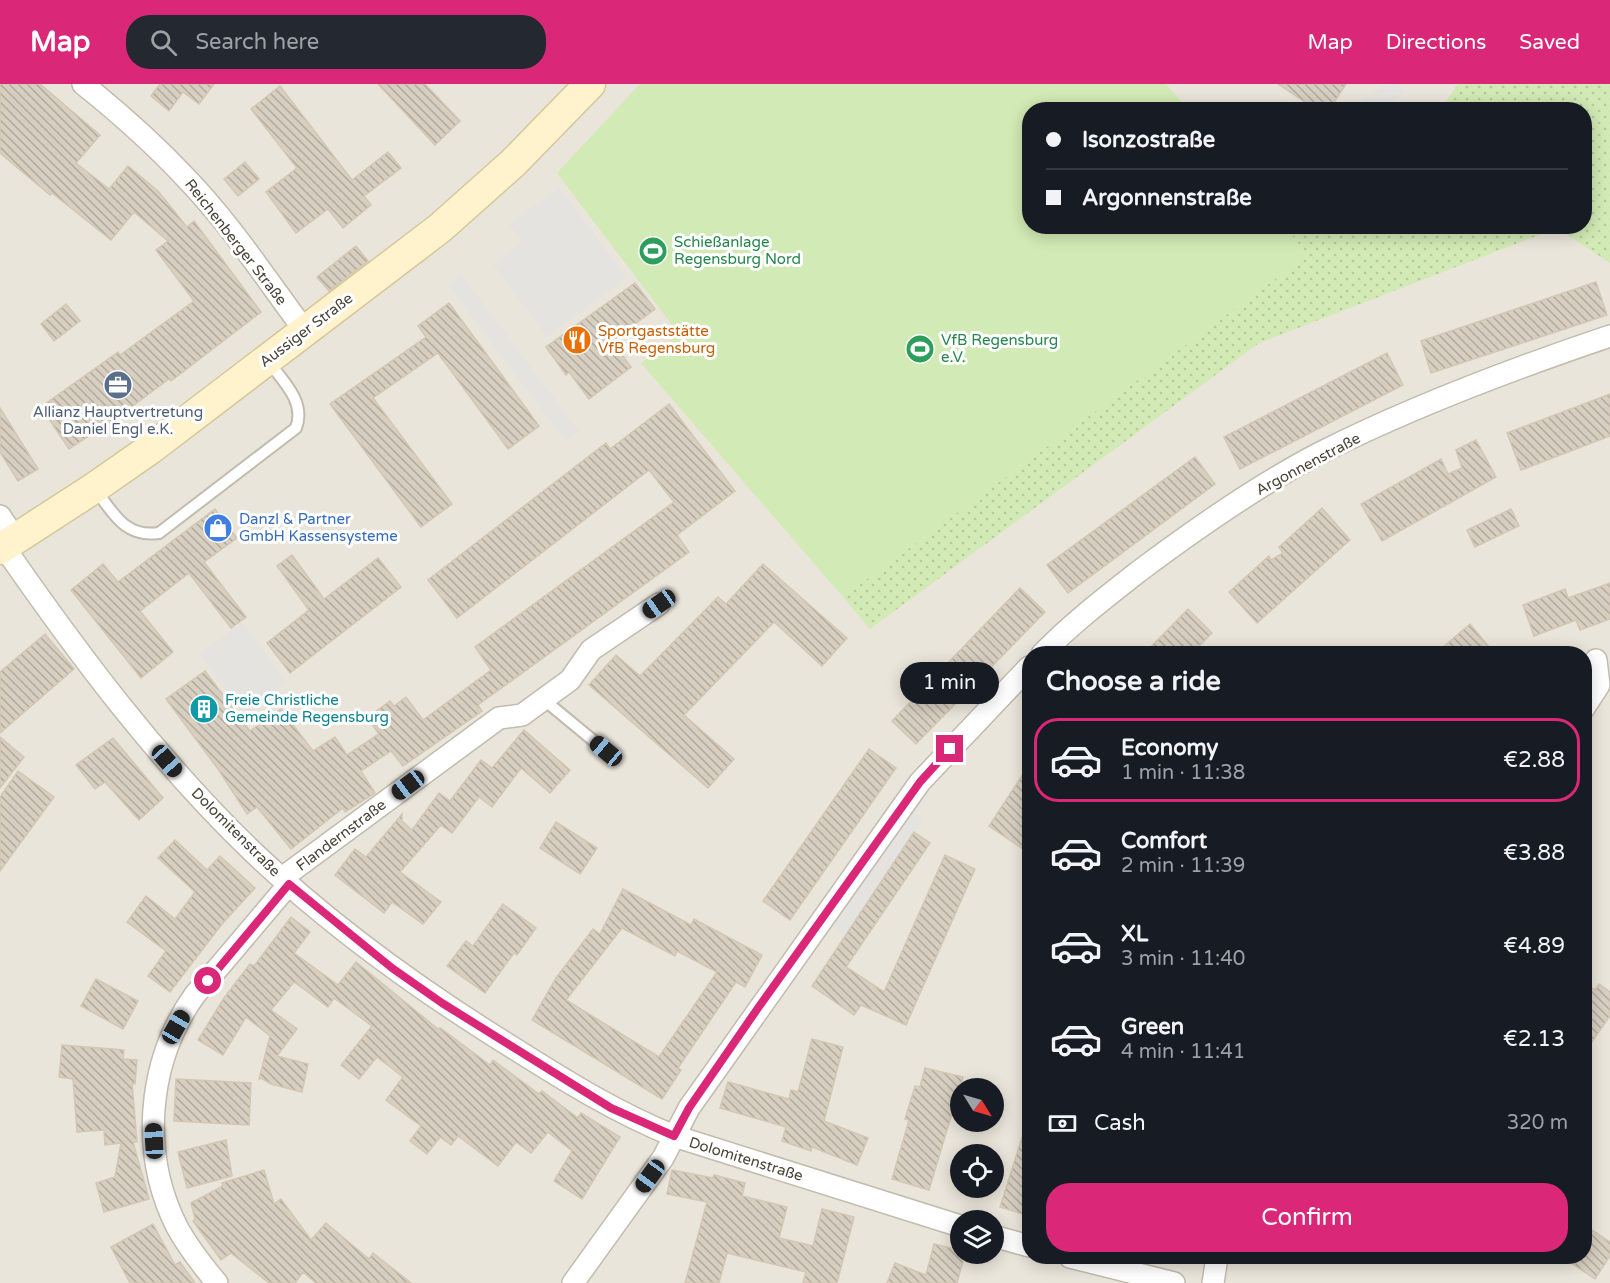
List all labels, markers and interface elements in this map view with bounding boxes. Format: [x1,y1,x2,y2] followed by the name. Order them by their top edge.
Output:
[126,15,546,69] search box
[30,25,90,59] text: Map
[147,26,180,59] icon: search
[195,29,319,55] text: Search here
[1307,30,1353,55] text: Map
[1386,30,1486,55] text: Directions
[1519,30,1580,55] text: Saved
[1082,127,1215,153] text: Isonzostraße
[181,175,291,309] street label: Reichenberger Straße
[1082,185,1252,211] text: Argonnenstraße
[674,233,801,268] place label: Schießanlage Regensburg Nord
[637,235,669,267] sports icon: Schießanlage Regensburg Nord
[256,289,356,371] street label: Aussiger Straße
[598,322,715,357] place label: Sportgaststätte VfB Regensburg
[561,324,593,356] restaurant icon: Sportgaststätte VfB Regensburg
[941,331,1058,366] place label: VfB Regensburg e.V.
[904,333,936,365] sports icon: VfB Regensburg e.V.
[102,369,134,401] office icon: Allianz Hauptvertretung Daniel Engl e.K.
[33,403,203,438] place label: Allianz Hauptvertretung Daniel Engl e.K.
[1253,429,1363,499] street label: Argonnenstraße
[239,510,398,545] place label: Danzl & Partner GmbH Kassensysteme
[202,512,234,544] shop icon: Danzl & Partner GmbH Kassensysteme
[639,586,679,622] car
[900,662,1000,704] callout: 1 min
[1046,665,1221,698] text: Choose a ride
[923,671,976,695] text: 1 min
[225,691,389,726] place label: Freie Christliche Gemeinde Regensburg
[188,693,220,725] building icon: Freie Christliche Gemeinde Regensburg
[586,733,626,769] car
[1049,733,1103,787] icon: car
[936,735,963,762] route end
[1121,735,1218,761] text: Economy
[148,742,186,780] car
[1503,747,1565,773] text: €2.88
[1121,761,1245,785] text: 1 min · 11:38
[388,767,428,803] car
[188,784,284,880] street label: Dolomitenstraße
[293,795,389,875] street label: Flandernstraße
[1049,826,1103,880] icon: car
[1121,828,1207,854] text: Comfort
[1503,840,1565,866] text: €3.88
[1121,854,1245,878] text: 2 min · 11:39
[1049,919,1103,973] icon: car
[1121,921,1148,947] text: XL
[1503,933,1565,959] text: €4.89
[1121,947,1245,971] text: 3 min · 11:40
[194,967,221,994] route start
[159,1007,193,1047] car
[1049,1012,1103,1066] icon: car
[1121,1014,1184,1040] text: Green
[1503,1026,1565,1052] text: €2.13
[1121,1040,1245,1064] text: 4 min · 11:41
[950,1078,1004,1132] north arrow
[950,1078,1004,1264] map controls
[1046,1107,1079,1140] icon: cash
[1094,1110,1146,1136] text: Cash
[1507,1111,1568,1135] text: 320 m
[144,1123,164,1159] car
[687,1133,805,1185] street label: Dolomitenstraße
[950,1144,1004,1198] button: locate
[632,1156,668,1196] car
[1046,1183,1568,1252] button: Confirm
[950,1210,1004,1264] button: layers

